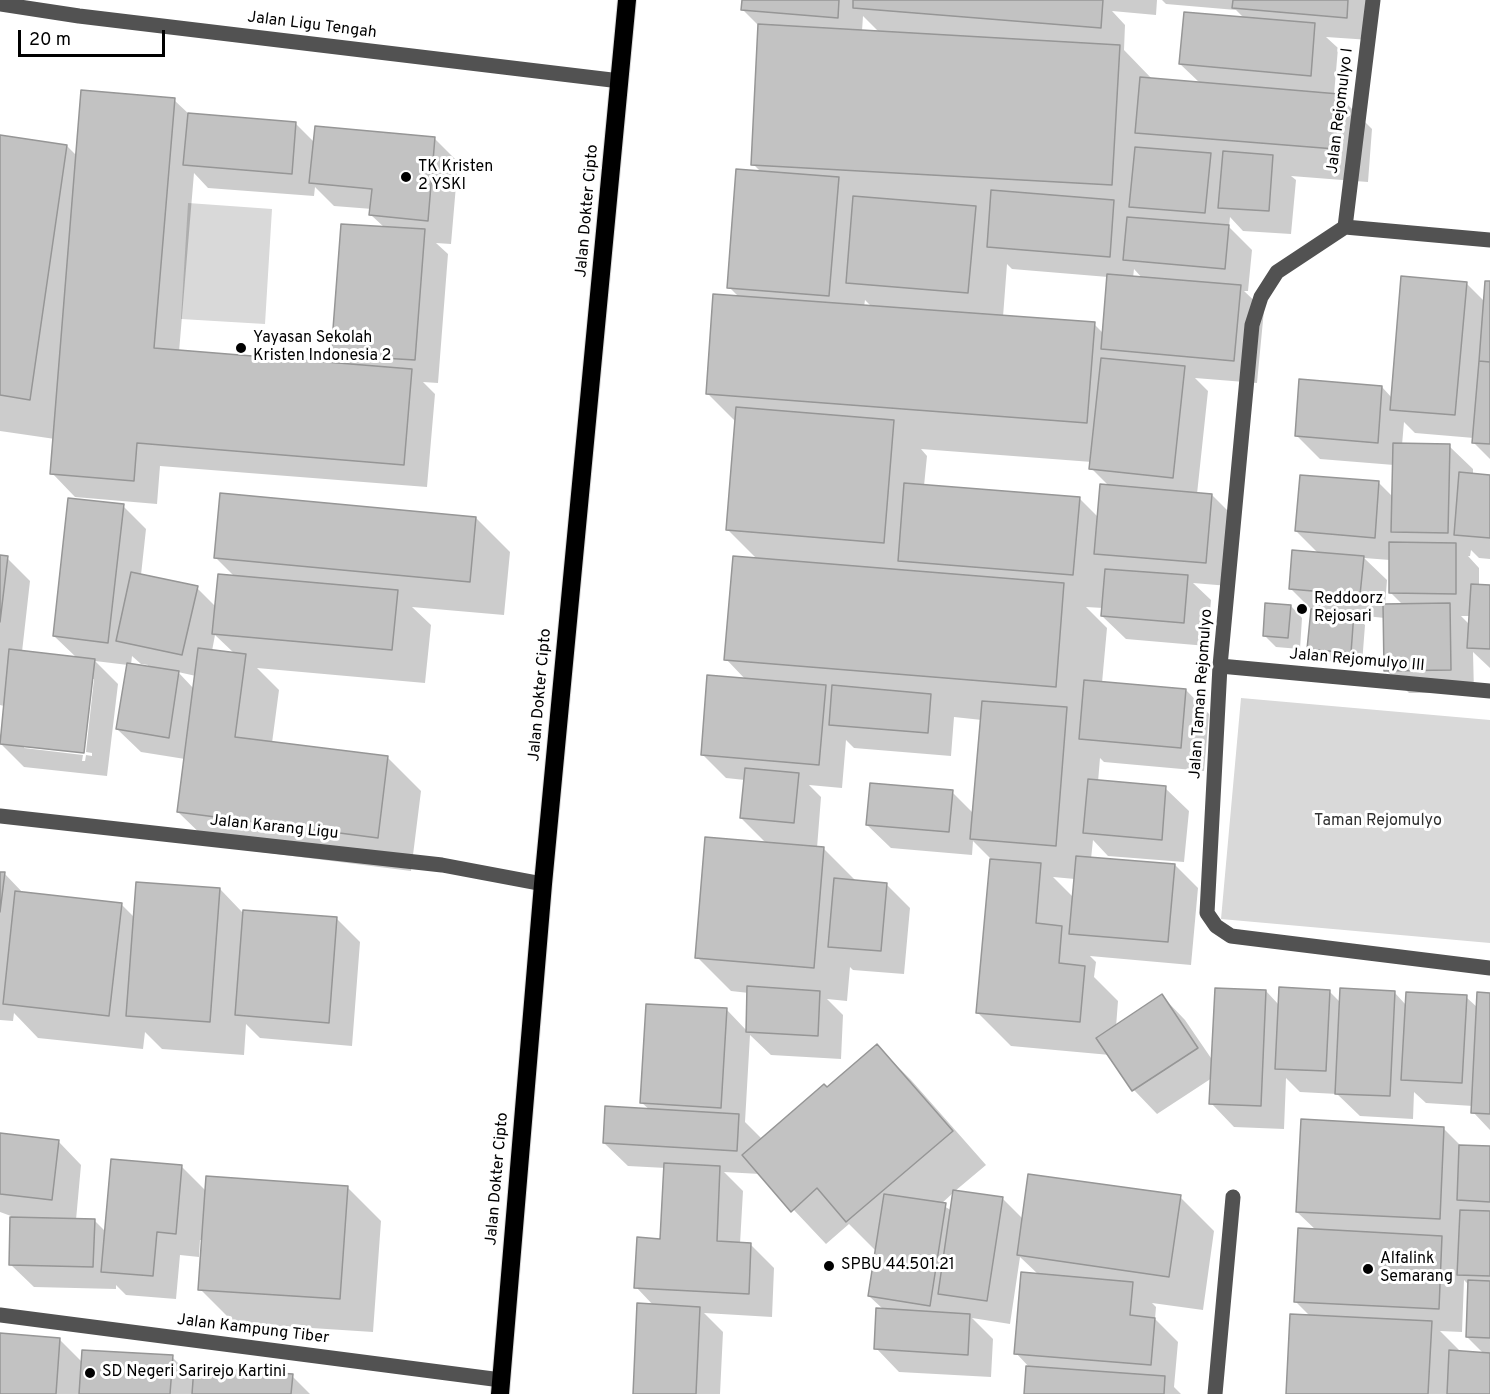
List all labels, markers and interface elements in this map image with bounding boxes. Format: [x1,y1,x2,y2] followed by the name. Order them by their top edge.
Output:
[246,9,378,43] street label: Jalan Ligu Tengah
[21,18,168,56] scale bar
[29,29,71,52] text: 20 m
[1324,47,1358,175] street label: Jalan Rejomulyo I
[573,144,603,278] street label: Jalan Dokter Cipto
[418,158,493,196] place label: TK Kristen 2 YSKI
[399,170,413,184] marker: TK Kristen 2 YSKI
[253,329,391,367] place label: Yayasan Sekolah Kristen Indonesia 2
[234,341,248,355] marker: Yayasan Sekolah Kristen Indonesia 2
[1314,590,1383,628] place label: Reddoorz Rejosari
[1295,602,1309,616] marker: Reddoorz Rejosari
[1186,608,1218,780] street label: Jalan Taman Rejomulyo
[526,628,556,762] street label: Jalan Dokter Cipto
[1289,646,1425,676] street label: Jalan Rejomulyo III
[209,812,339,844] street label: Jalan Karang Ligu
[1314,812,1442,832] park label: Taman Rejomulyo
[483,1112,513,1246] street label: Jalan Dokter Cipto
[1380,1250,1453,1288] place label: Alfalink Semarang
[841,1256,955,1276] place label: SPBU 44.501.21
[822,1259,836,1273] marker: SPBU 44.501.21
[1361,1262,1375,1276] marker: Alfalink Semarang
[176,1311,330,1349] street label: Jalan Kampung Tiber
[102,1363,286,1383] place label: SD Negeri Sarirejo Kartini
[83,1366,97,1380] marker: SD Negeri Sarirejo Kartini

